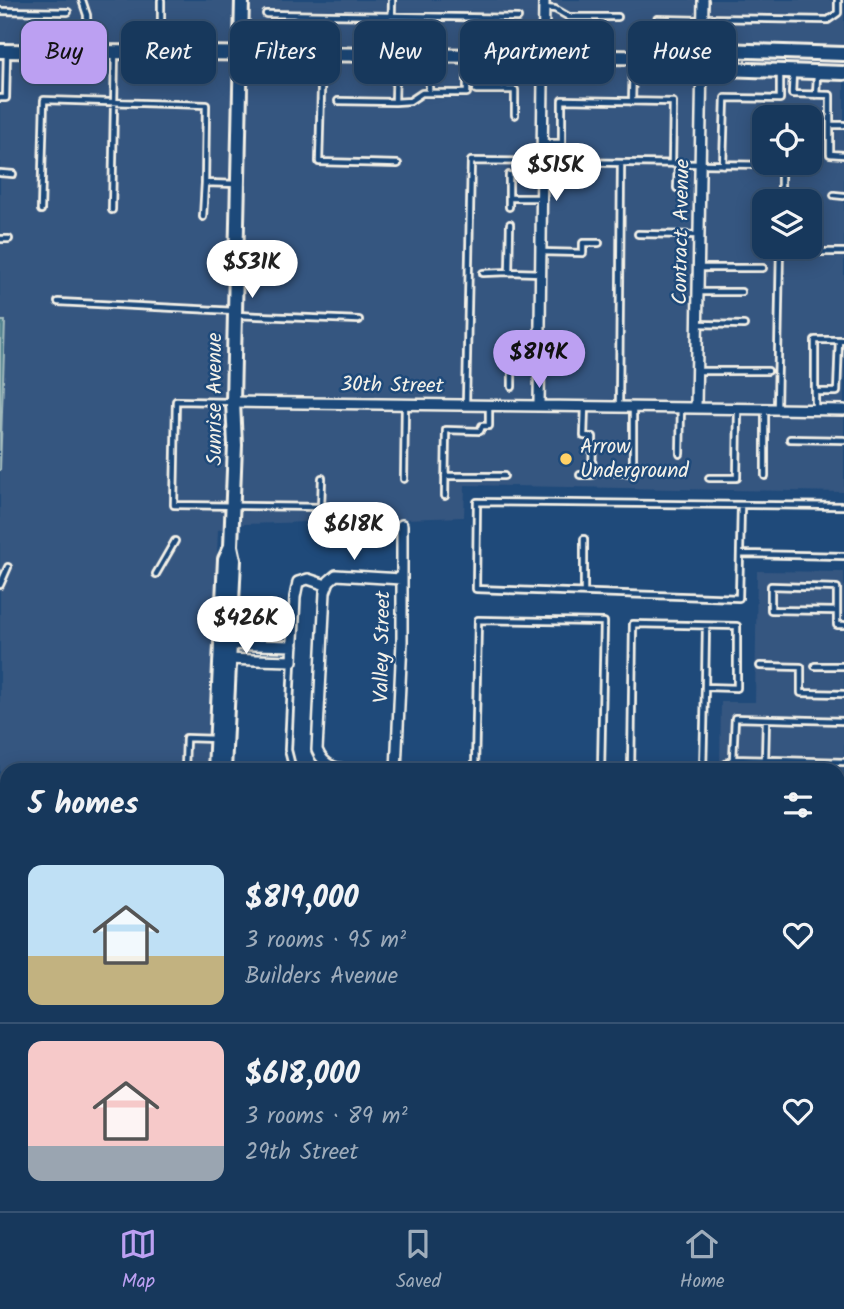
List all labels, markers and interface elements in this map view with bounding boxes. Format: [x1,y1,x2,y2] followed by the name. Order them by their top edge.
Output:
[21,21,107,84] chip: Buy
[121,21,216,84] chip: Rent
[230,21,340,84] chip: Filters
[354,21,446,84] chip: New
[460,21,614,84] chip: Apartment
[628,21,736,84] chip: House
[752,105,822,259] map controls
[752,105,822,175] button: locate
[507,144,605,203] pin: $515K
[527,148,585,184] text: $515K
[664,158,700,305] street label: Contract Avenue
[752,189,822,259] button: layers
[203,240,301,300] pin: $531K
[223,245,281,281] text: $531K
[490,330,588,390] pin: $819K
[199,332,232,466] street label: Sunrise Avenue
[509,335,569,371] text: $819K
[340,369,445,403] street label: 30th Street
[580,431,689,488] place label: Arrow Underground
[558,451,574,467] marker: Arrow Underground
[305,503,403,562] pin: $618K
[324,507,384,543] text: $618K
[366,590,400,703] street label: Valley Street
[197,596,295,656] pin: $426K
[213,601,279,637] text: $426K
[28,781,139,829] text: 5 homes
[779,786,817,824] icon: filters
[245,875,359,923] text: $819,000
[84,893,168,977] icon: home
[779,916,817,954] icon: heart
[245,923,406,959] text: 3 rooms · 95 m²
[245,959,398,995] text: Builders Avenue
[245,1051,360,1099] text: $618,000
[84,1069,168,1153] icon: home
[779,1092,817,1130] icon: heart
[245,1099,408,1135] text: 3 rooms · 89 m²
[245,1135,358,1171] text: 29th Street
[119,1225,157,1297] tab: Map
[396,1225,441,1297] tab: Saved
[680,1225,725,1297] tab: Home

